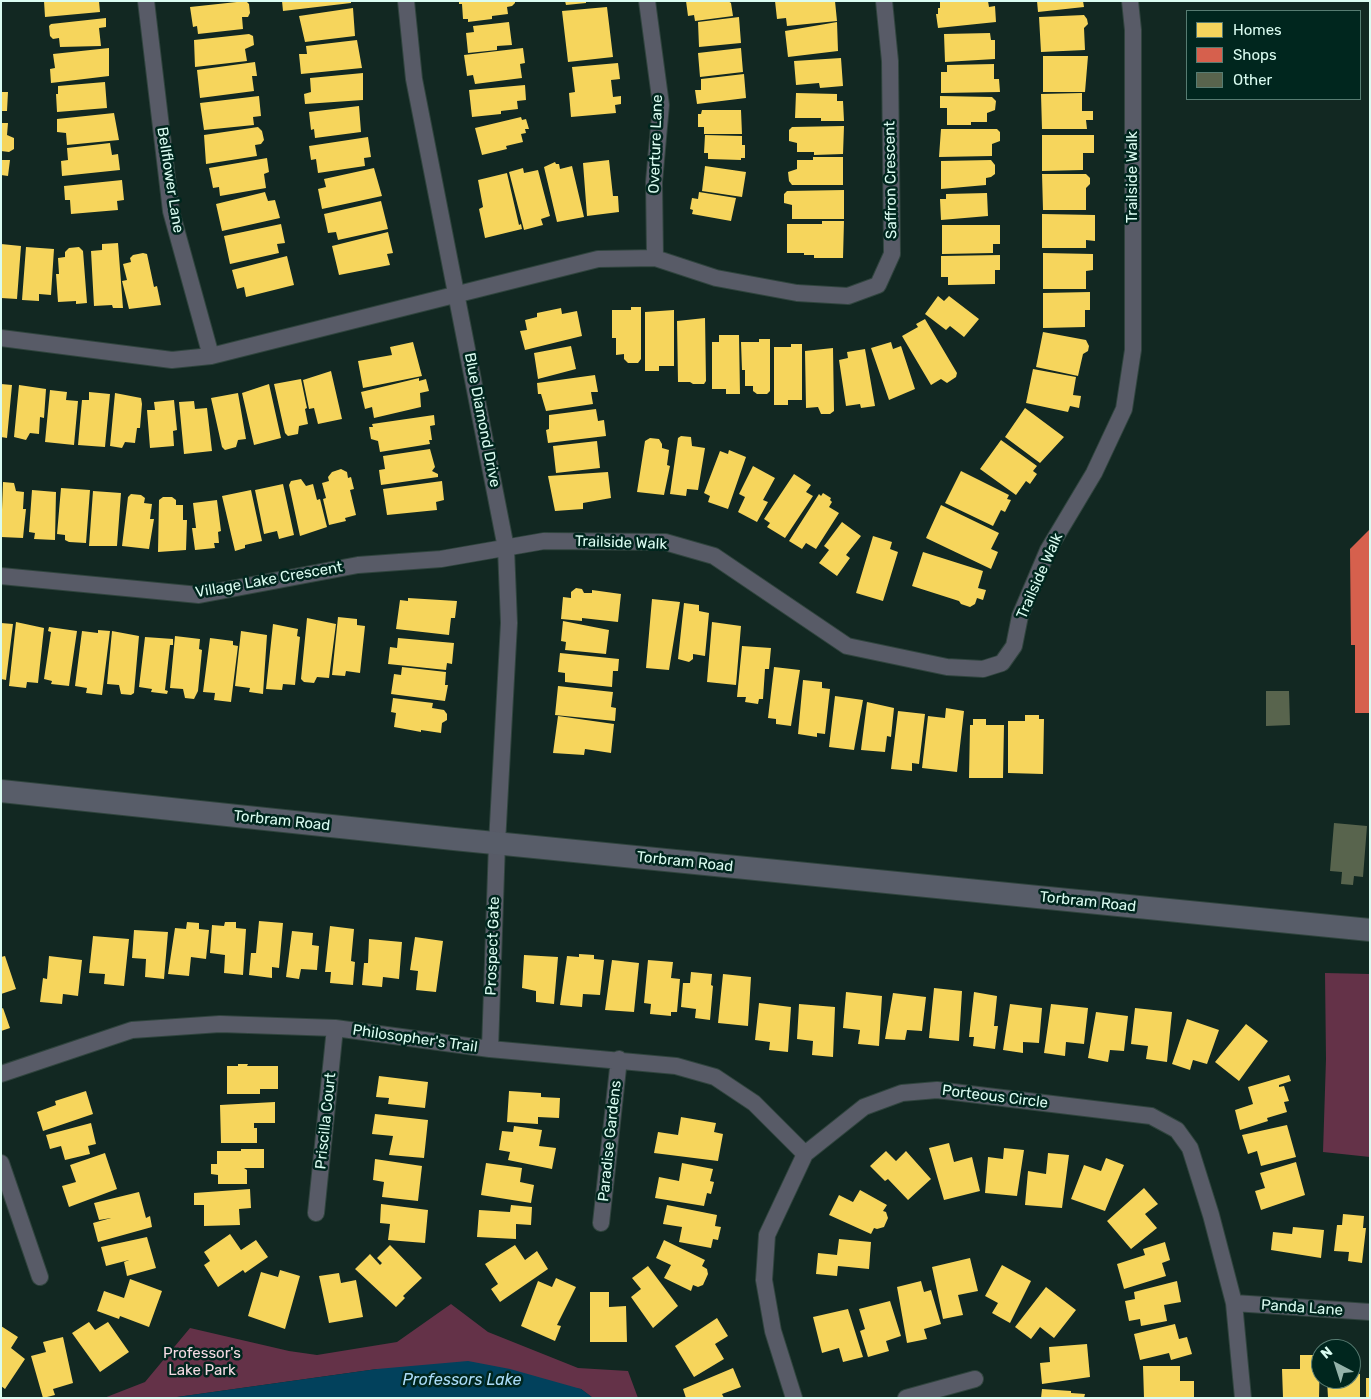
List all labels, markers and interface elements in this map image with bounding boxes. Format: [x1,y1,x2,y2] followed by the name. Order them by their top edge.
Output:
[1186,10,1361,100] legend
[1233,21,1282,39] text: Homes
[1233,46,1277,64] text: Shops
[1233,71,1272,89] text: Other
[645,94,667,194] street label: Overture Lane
[881,121,901,239] street label: Saffron Crescent
[153,126,187,234] street label: Bellflower Lane
[1124,131,1142,223] street label: Trailside Walk
[460,351,504,489] street label: Blue Diamond Drive
[1013,530,1067,622] street label: Trailside Walk
[575,532,667,554] street label: Trailside Walk
[194,558,344,602] street label: Village Lake Crescent
[233,807,331,835] street label: Torbram Road
[636,848,734,876] street label: Torbram Road
[1039,888,1137,916] street label: Torbram Road
[482,896,504,996] street label: Prospect Gate
[351,1021,479,1057] street label: Philosopher's Trail
[312,1072,340,1170] street label: Priscilla Court
[595,1079,625,1203] street label: Paradise Gardens
[941,1082,1049,1112] street label: Porteous Circle
[1260,1296,1344,1320] street label: Panda Lane
[1311,1339,1361,1389] north arrow
[1317,1343,1336,1363] text: N
[163,1345,241,1380] park label: Professor's Lake Park
[402,1370,522,1390] water label: Professors Lake

